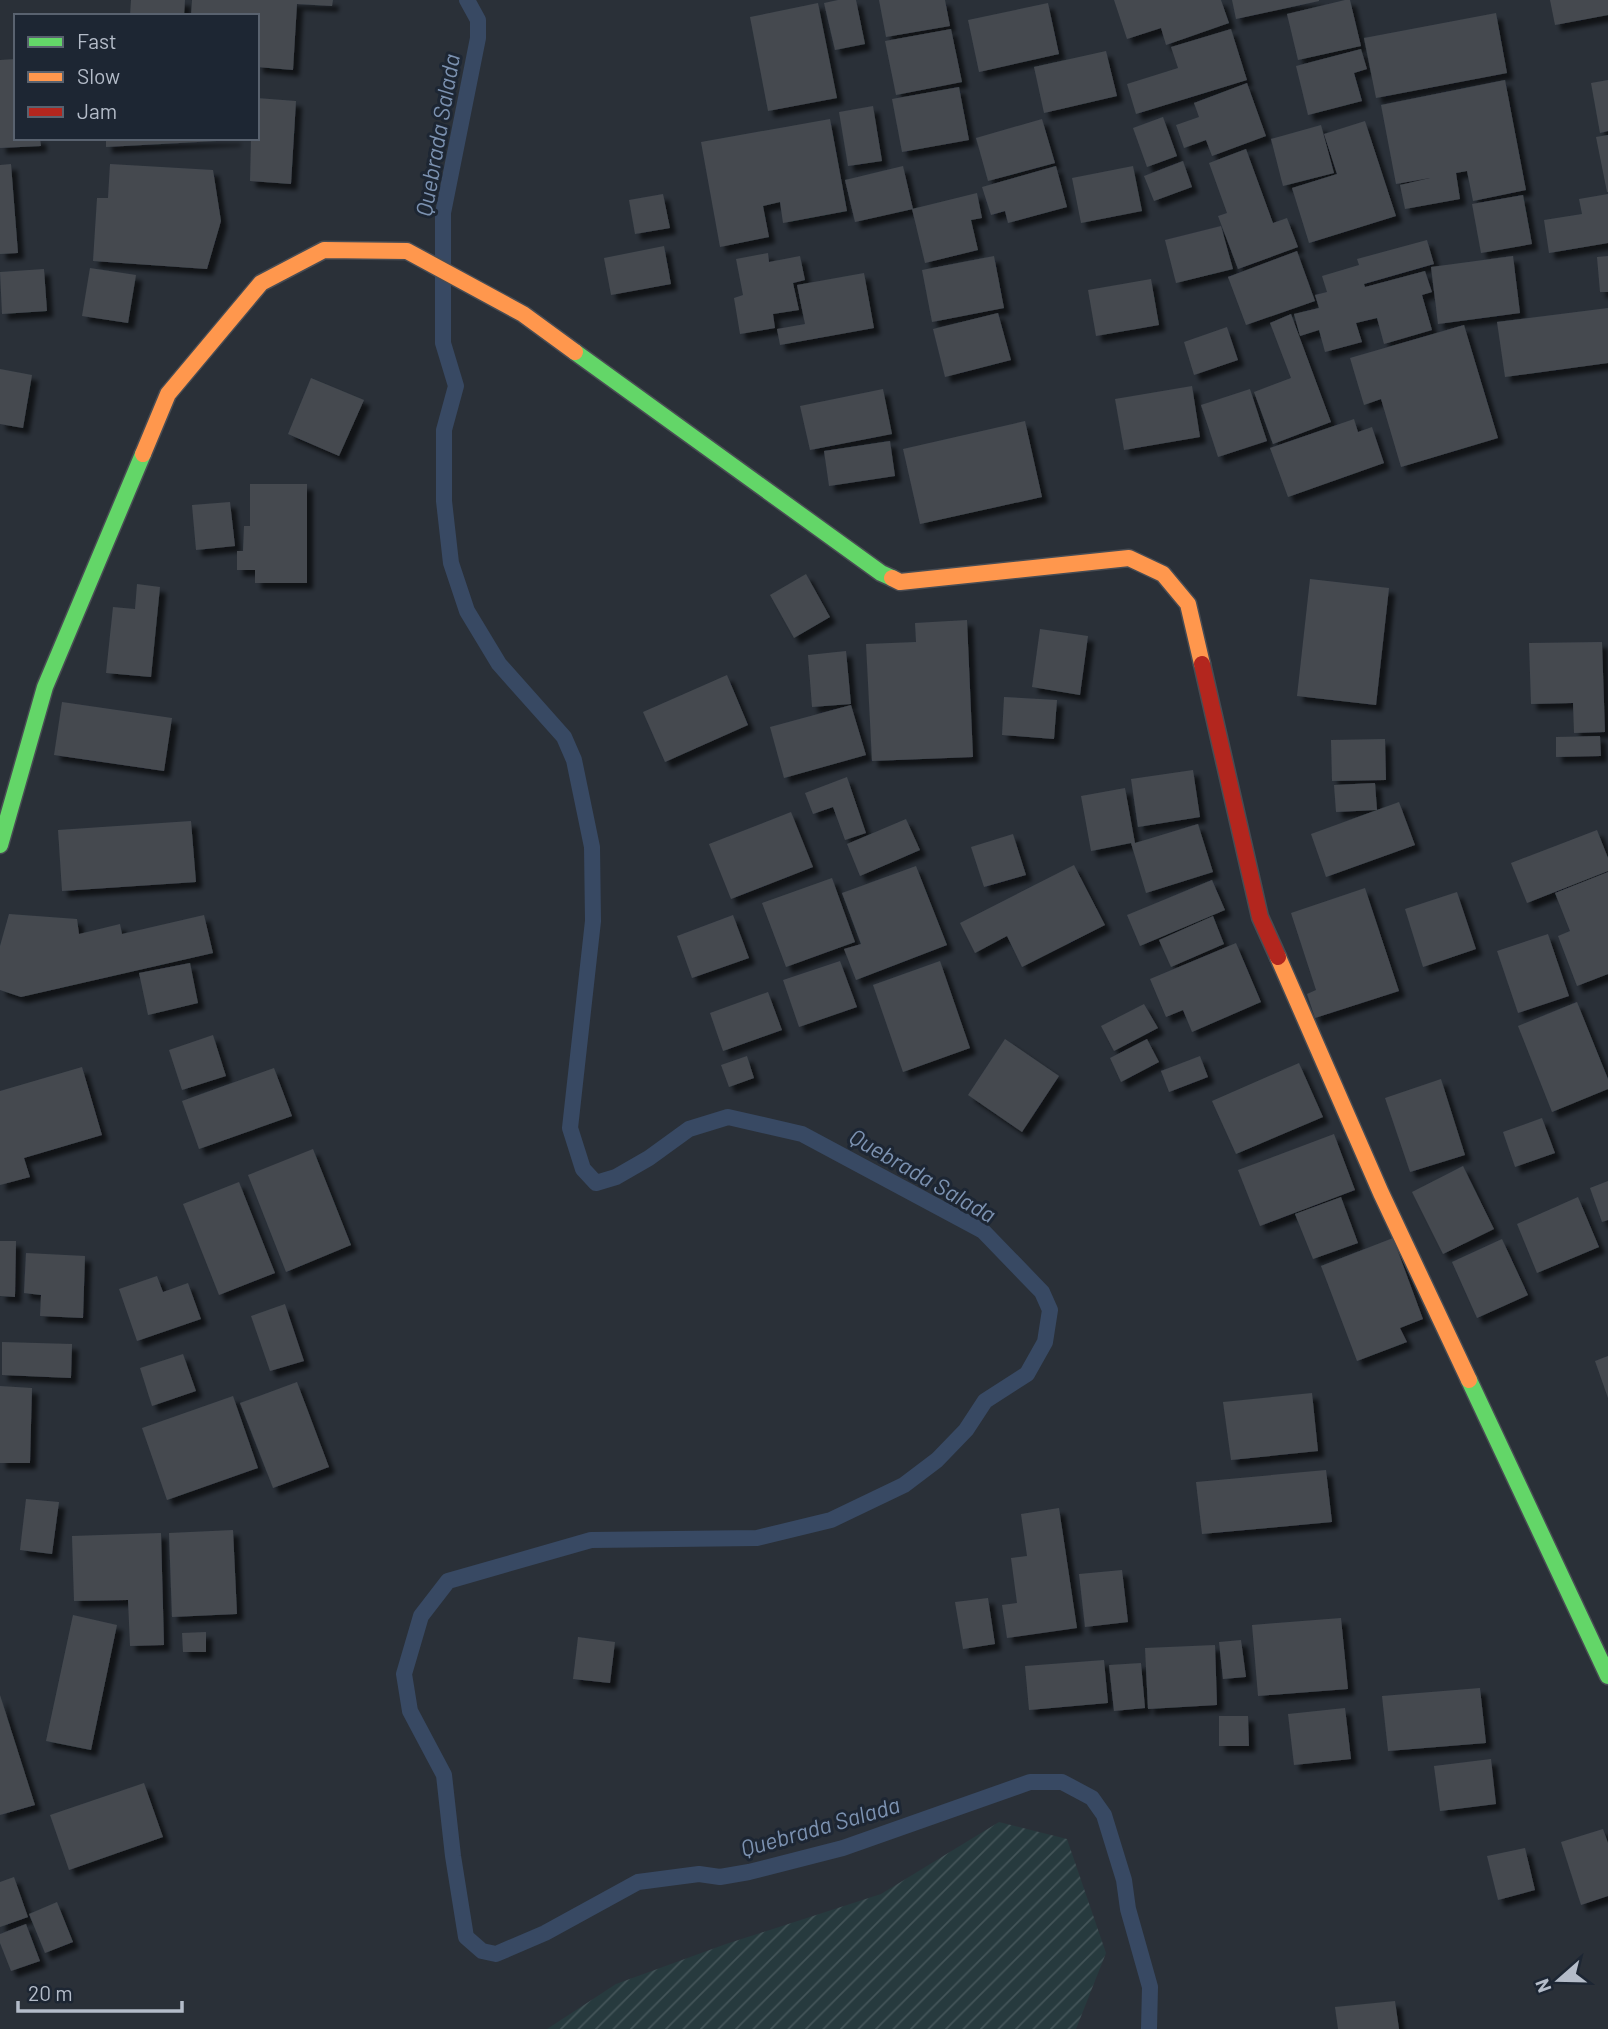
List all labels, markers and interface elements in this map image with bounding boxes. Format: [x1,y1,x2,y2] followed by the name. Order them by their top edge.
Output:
[14,14,259,140] legend
[77,28,117,53] text: Fast
[409,52,465,218] water label: Quebrada Salada
[77,63,120,88] text: Slow
[77,98,117,123] text: Jam
[845,1122,1001,1228] water label: Quebrada Salada
[737,1790,903,1862] water label: Quebrada Salada
[1524,1945,1594,2015] north arrow
[18,1969,182,2013] scale bar
[1530,1976,1556,1996] text: N
[28,1980,73,2005] text: 20 m

